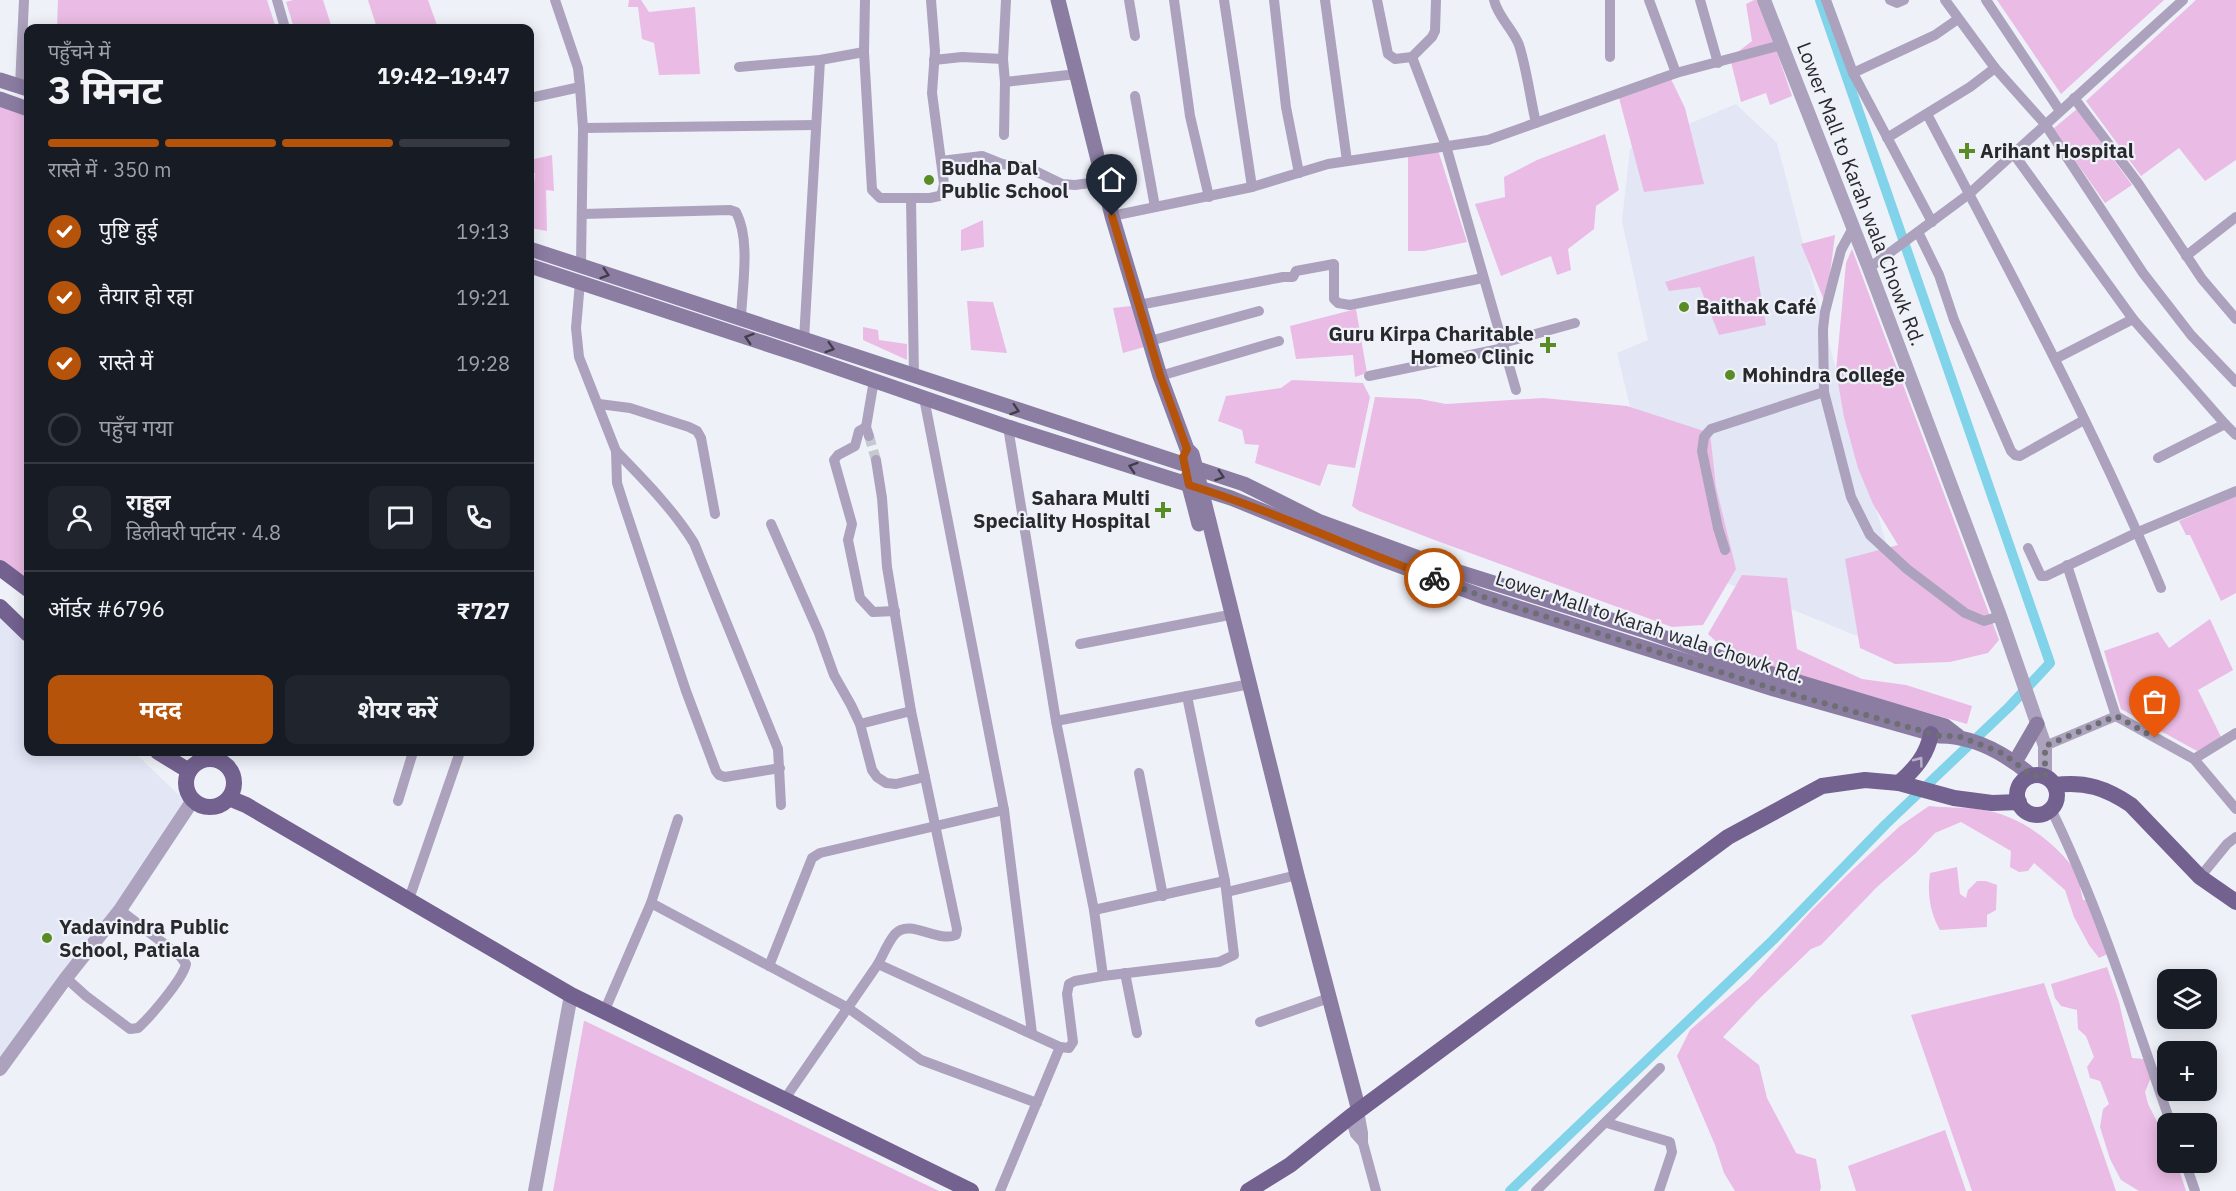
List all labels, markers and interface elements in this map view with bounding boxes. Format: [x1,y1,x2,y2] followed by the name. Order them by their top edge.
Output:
[48,38,110,65] text: पहुँचने में
[1791,38,1932,350] street label: Lower Mall to Karah wala Chowk Rd.
[377,61,510,90] text: 19:42–19:47
[48,64,162,115] text: 3 मिनट
[1980,137,2134,164] place label: Arihant Hospital
[1958,142,1976,160] marker: Arihant Hospital
[941,154,1068,204] place label: Budha Dal Public School
[1086,154,1137,216] pin
[48,156,171,183] text: रास्ते में · 350 m
[1095,163,1128,196] icon: home
[922,173,936,187] marker: Budha Dal Public School
[48,215,81,248] icon: check
[99,215,158,244] text: पुष्टि हुई
[456,218,510,245] text: 19:13
[599,267,610,279] one-way arrow
[48,281,81,314] icon: check
[99,281,193,310] text: तैयार हो रहा
[456,284,510,311] text: 19:21
[1696,293,1816,320] place label: Baithak Café
[1677,300,1691,314] marker: Baithak Café
[1328,320,1534,370] place label: Guru Kirpa Charitable Homeo Clinic
[744,333,755,345] one-way arrow
[1539,336,1557,354] marker: Guru Kirpa Charitable Homeo Clinic
[824,341,835,353] one-way arrow
[48,347,81,380] icon: check
[99,347,153,376] text: रास्ते में
[456,350,510,377] text: 19:28
[1742,361,1905,388] place label: Mohindra College
[1723,368,1737,382] marker: Mohindra College
[1009,402,1020,415] one-way arrow
[99,413,173,442] text: पहुँच गया
[1128,462,1139,475] one-way arrow
[1214,469,1225,482] one-way arrow
[973,484,1150,534] place label: Sahara Multi Speciality Hospital
[48,486,111,549] button: person
[369,486,432,549] button: chat
[447,486,510,549] button: phone
[126,487,171,516] text: राहुल
[1154,501,1172,519] marker: Sahara Multi Speciality Hospital
[126,519,281,546] text: डिलीवरी पार्टनर · 4.8
[1404,548,1464,608] courier
[1418,562,1451,595] icon: bike
[1492,564,1808,689] street label: Lower Mall to Karah wala Chowk Rd.
[48,594,165,623] text: ऑर्डर #6796
[457,596,510,625] text: ₹727
[48,675,273,744] button: मदद
[285,675,510,744] button: शेयर करें
[2129,676,2180,738] pin
[2138,685,2171,718] icon: bag
[1912,757,1923,768] one-way arrow
[59,913,229,963] place label: Yadavindra Public School, Patiala
[40,931,54,945] marker: Yadavindra Public School, Patiala
[2157,969,2217,1173] map controls
[2157,969,2217,1029] button: layers
[2157,1041,2217,1101] button: +
[2157,1113,2217,1173] button: −

